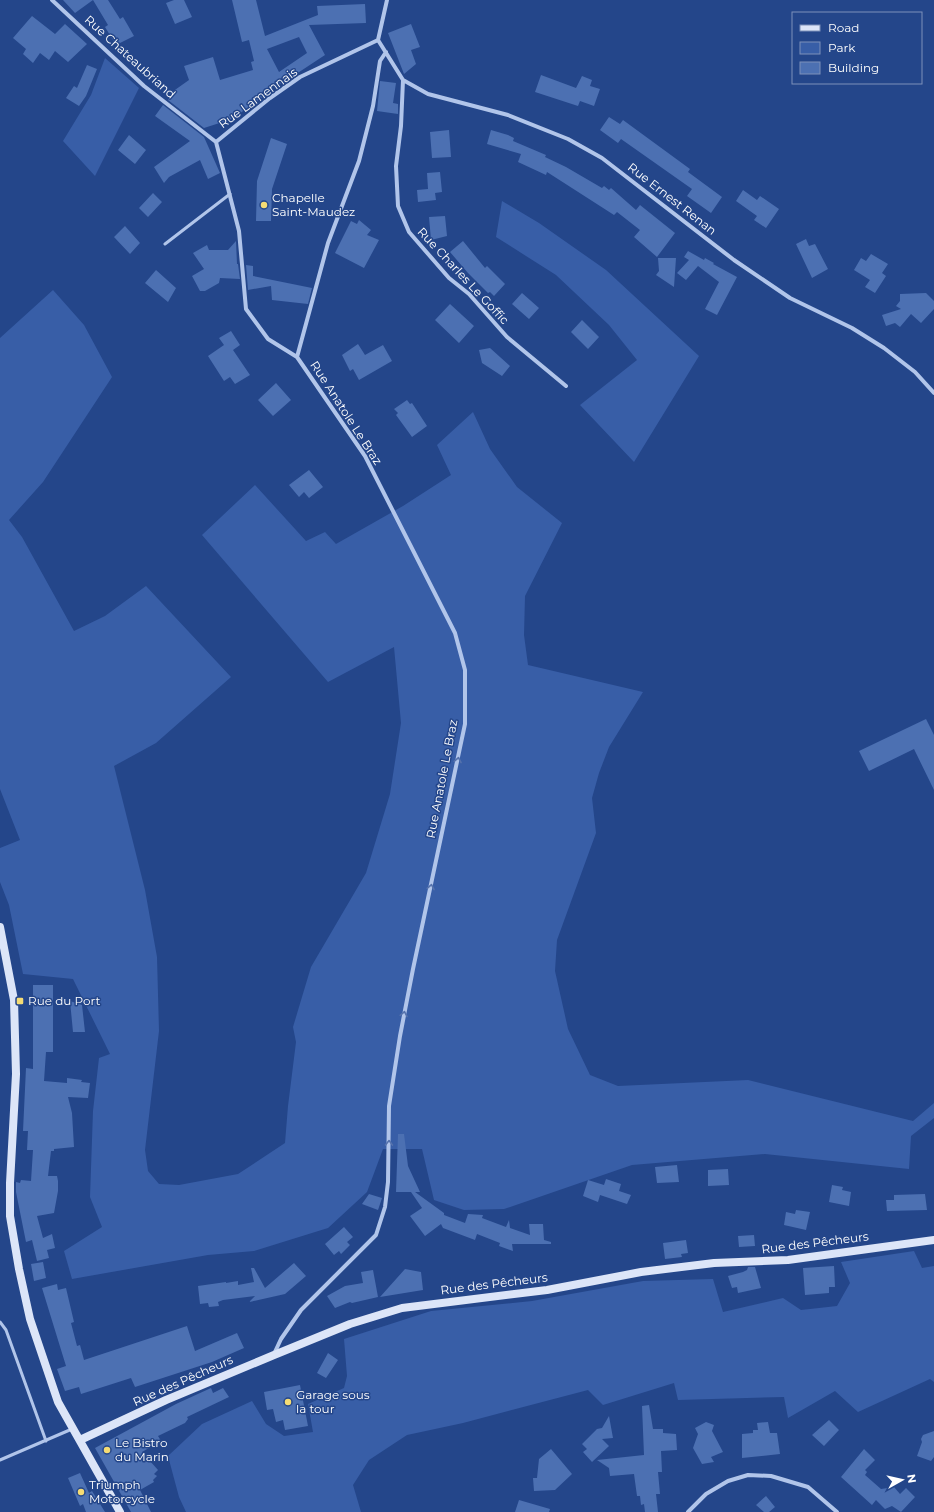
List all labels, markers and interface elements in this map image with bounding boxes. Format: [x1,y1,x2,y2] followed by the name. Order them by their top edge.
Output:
[82,12,179,101] street label: Rue Chateaubriand
[792,12,922,84] legend
[828,20,859,35] text: Road
[828,40,856,55] text: Park
[828,60,879,75] text: Building
[215,64,300,131] street label: Rue Lamennais
[625,159,720,238] street label: Rue Ernest Renan
[272,190,355,219] place label: Chapelle Saint-Maudez
[259,200,269,210] marker: Chapelle Saint-Maudez
[414,224,512,328] street label: Rue Charles Le Goffic
[307,358,386,467] street label: Rue Anatole Le Braz
[423,718,460,840] street label: Rue Anatole Le Braz
[453,757,461,763] one-way arrow
[427,884,435,890] one-way arrow
[28,993,100,1008] place label: Rue du Port
[15,996,25,1006] marker: Rue du Port
[400,1011,408,1018] one-way arrow
[385,1140,393,1146] one-way arrow
[760,1228,870,1257] street label: Rue des Pêcheurs
[439,1269,549,1298] street label: Rue des Pêcheurs
[130,1352,235,1409] street label: Rue des Pêcheurs
[296,1387,370,1416] place label: Garage sous la tour
[283,1397,293,1407] marker: Garage sous la tour
[115,1435,169,1464] place label: Le Bistro du Marin
[102,1445,112,1455] marker: Le Bistro du Marin
[882,1460,922,1500] north arrow
[904,1473,919,1484] text: N
[89,1477,155,1506] place label: Triumph Motorcycle
[76,1487,86,1497] marker: Triumph Motorcycle

